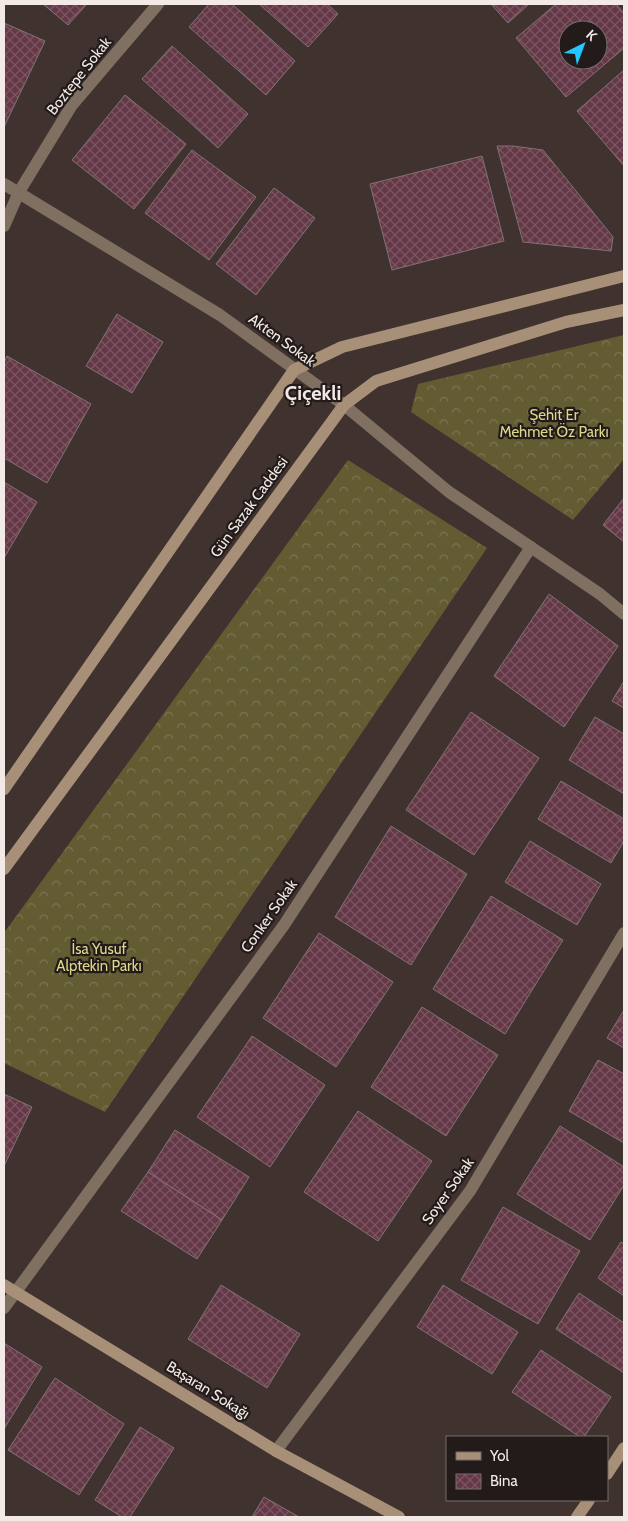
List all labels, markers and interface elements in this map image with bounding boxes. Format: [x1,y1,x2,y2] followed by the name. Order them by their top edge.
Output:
[558,20,608,70] north arrow
[582,26,601,45] text: K
[43,33,115,118] street label: Boztepe Sokak
[245,310,319,370] street label: Akten Sokak
[285,381,341,405] district label: Çiçekli
[499,406,609,441] park label: Şehit Er Mehmet Öz Parkı
[206,453,292,561] street label: Gün Sazak Caddesi
[237,876,301,956] street label: Conker Sokak
[56,939,142,975] park label: İsa Yusuf Alptekin Parkı
[418,1154,478,1228] street label: Soyer Sokak
[163,1357,253,1423] street label: Başaran Sokağı
[446,1436,608,1501] legend
[489,1447,509,1465] text: Yol
[490,1472,518,1490] text: Bina

